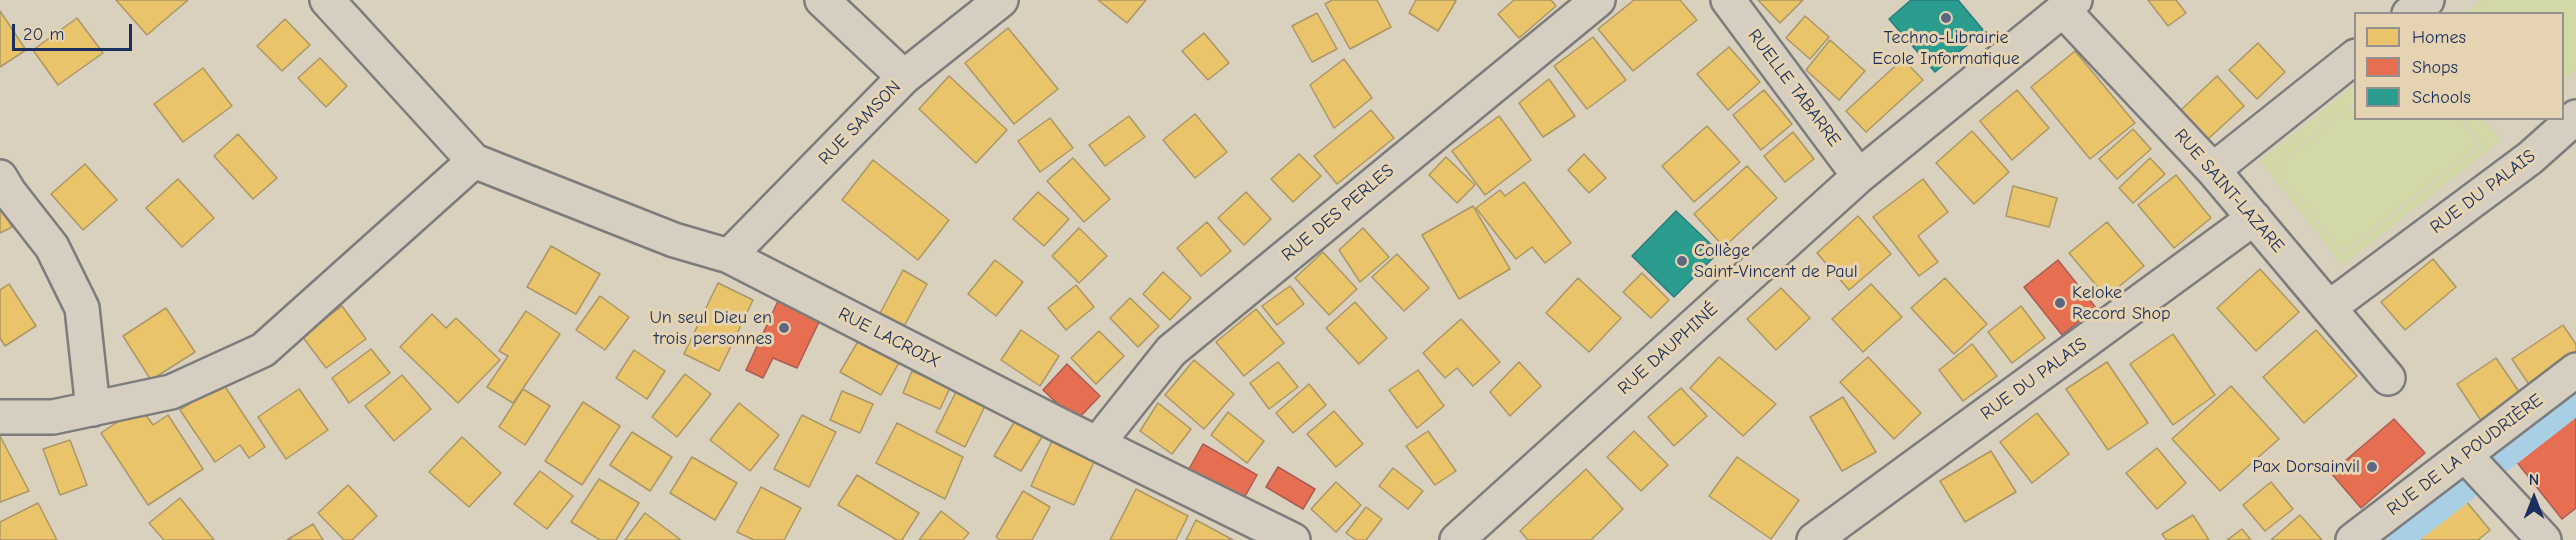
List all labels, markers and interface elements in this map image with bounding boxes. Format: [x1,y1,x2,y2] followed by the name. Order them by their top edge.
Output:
[1939,11,1953,25] marker: Techno-Librairie Ecole Informatique
[15,12,135,50] scale bar
[2354,12,2564,120] legend
[23,24,64,45] text: 20 m
[1743,25,1845,151] street label: RUELLE TABARRE
[1872,27,2020,70] place label: Techno-Librairie Ecole Informatique
[2412,27,2466,48] text: Homes
[2412,57,2458,78] text: Shops
[814,76,906,170] street label: RUE SAMSON
[2412,87,2471,108] text: Schools
[2169,125,2289,257] street label: RUE SAINT-LAZARE
[2426,145,2540,239] street label: RUE DU PALAIS
[1278,160,1398,266] street label: RUE DES PERLES
[1694,240,1858,282] place label: Collège Saint-Vincent de Paul
[1675,254,1689,268] marker: Collège Saint-Vincent de Paul
[2072,282,2171,324] place label: Keloke Record Shop
[2053,296,2067,310] marker: Keloke Record Shop
[1614,298,1722,400] street label: RUE DAUPHINÉ
[834,303,944,373] street label: RUE LACROIX
[649,307,772,350] place label: Un seul Dieu en trois personnes
[777,321,791,335] marker: Un seul Dieu en trois personnes
[1977,333,2091,425] street label: RUE DU PALAIS
[2383,389,2547,521] street label: RUE DE LA POUDRIÈRE
[2253,456,2360,478] place label: Pax Dorsainvil
[2365,460,2379,474] marker: Pax Dorsainvil
[2504,468,2564,528] north arrow
[2529,471,2539,489] text: N

